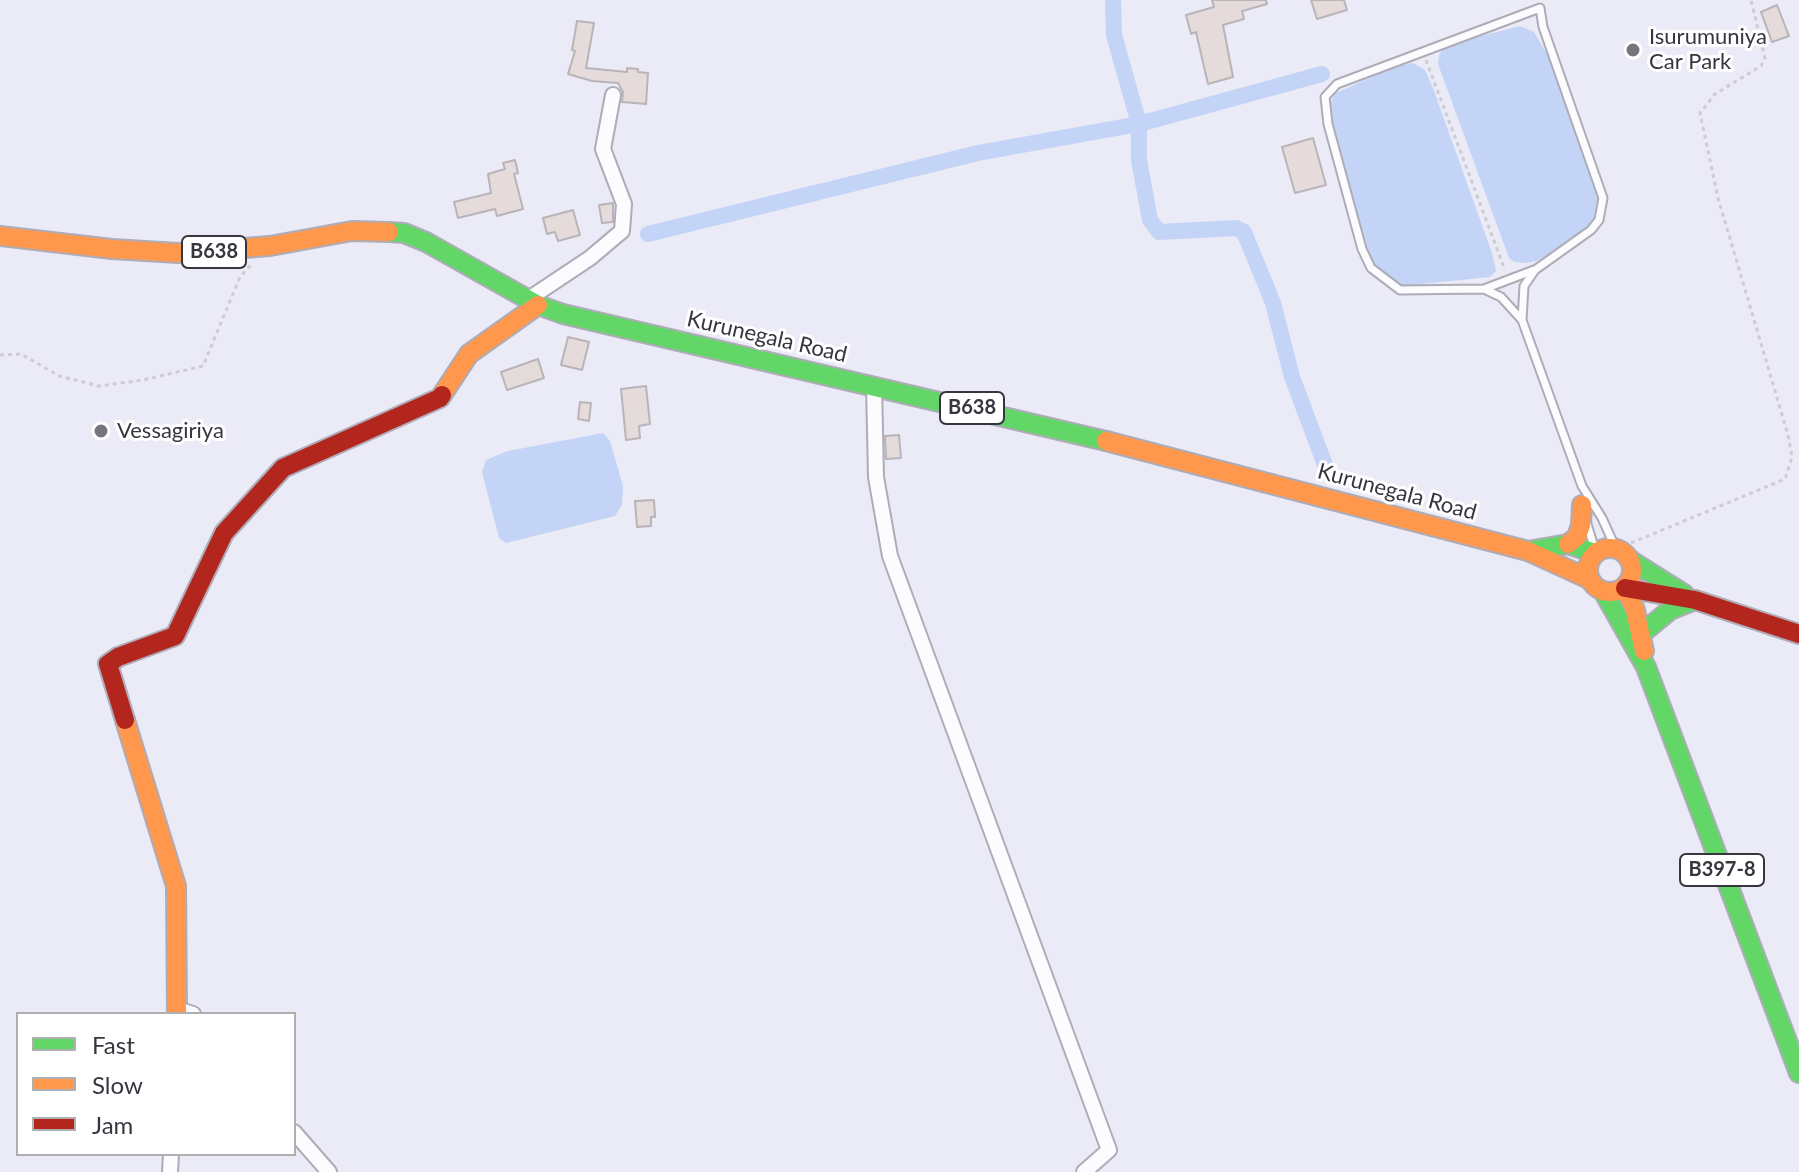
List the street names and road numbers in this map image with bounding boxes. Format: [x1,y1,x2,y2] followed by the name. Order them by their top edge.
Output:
[182,236,246,268] road number: B638
[684,306,850,368] street label: Kurunegala Road
[940,392,1004,424] road number: B638
[1315,458,1479,526] street label: Kurunegala Road
[1680,854,1764,886] road number: B397-8

